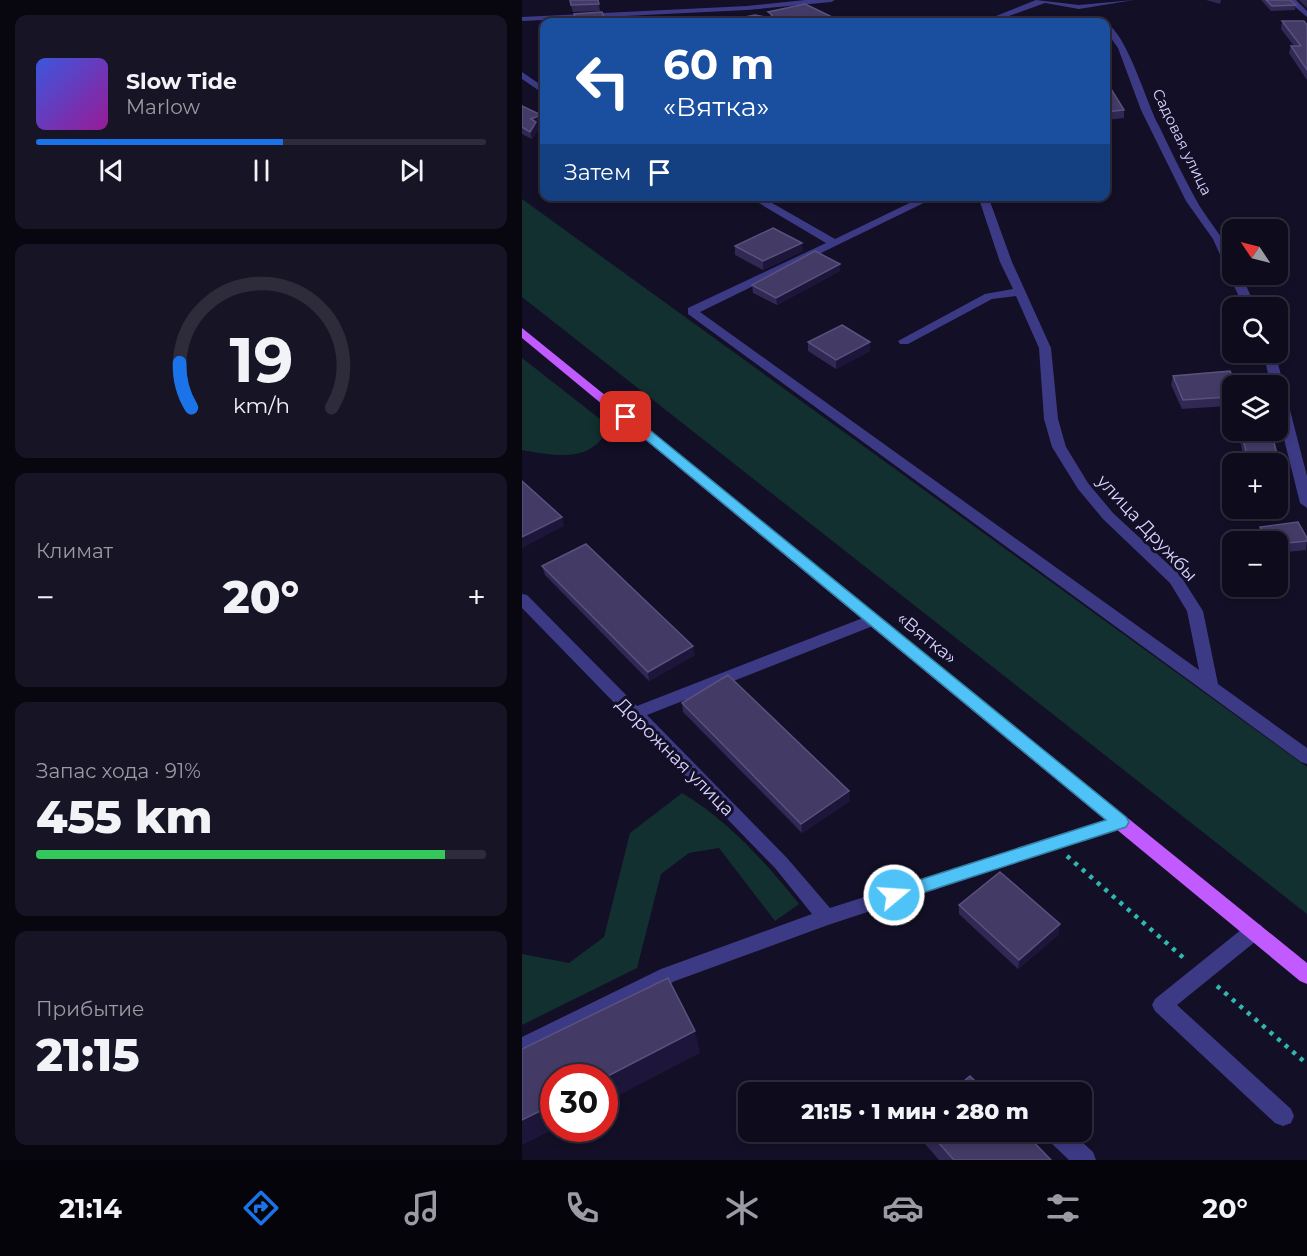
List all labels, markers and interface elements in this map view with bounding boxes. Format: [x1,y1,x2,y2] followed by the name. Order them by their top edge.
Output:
[663,38,774,90] text: 60 m
[564,42,642,120] icon: left
[126,68,237,95] text: Slow Tide
[1148,85,1216,198] street label: Садовая улица
[663,90,769,123] text: «Вятка»
[126,95,200,119] text: Marlow
[95,154,128,187] icon: previous
[245,154,278,187] icon: pause
[395,154,428,187] icon: next
[643,156,676,189] icon: arrive
[564,159,631,186] text: Затем
[1222,219,1288,285] north arrow
[1222,219,1288,597] map controls
[1222,297,1288,363] button: search
[229,322,293,398] text: 19
[1222,375,1288,441] button: layers
[600,391,651,442] pin
[232,392,290,418] text: km/h
[609,400,642,433] icon: arrive
[1222,453,1288,519] button: +
[1091,469,1202,586] street label: улица Дружбы
[1222,531,1288,597] button: −
[36,539,113,563] text: Климат
[223,569,299,624] text: 20°
[36,577,55,617] text: −
[467,577,486,617] text: +
[893,607,961,669] street label: «Вятка»
[611,693,739,821] street label: Дорожная улица
[36,759,201,783] text: Запас хода · 91%
[36,789,212,844] text: 455 km
[862,863,926,927] position arrow
[36,997,144,1021] text: Прибытие
[36,1027,139,1082] text: 21:15
[540,1064,618,1142] speed limit sign: 30
[801,1098,1029,1125] text: 21:15 · 1 мин · 280 m
[240,1187,282,1229] icon: directions
[401,1187,443,1229] icon: music
[561,1187,603,1229] icon: phone
[721,1187,763,1229] icon: climate
[882,1187,924,1229] icon: car
[1042,1187,1084,1229] icon: filters
[59,1192,122,1225] text: 21:14
[1202,1192,1248,1225] text: 20°

